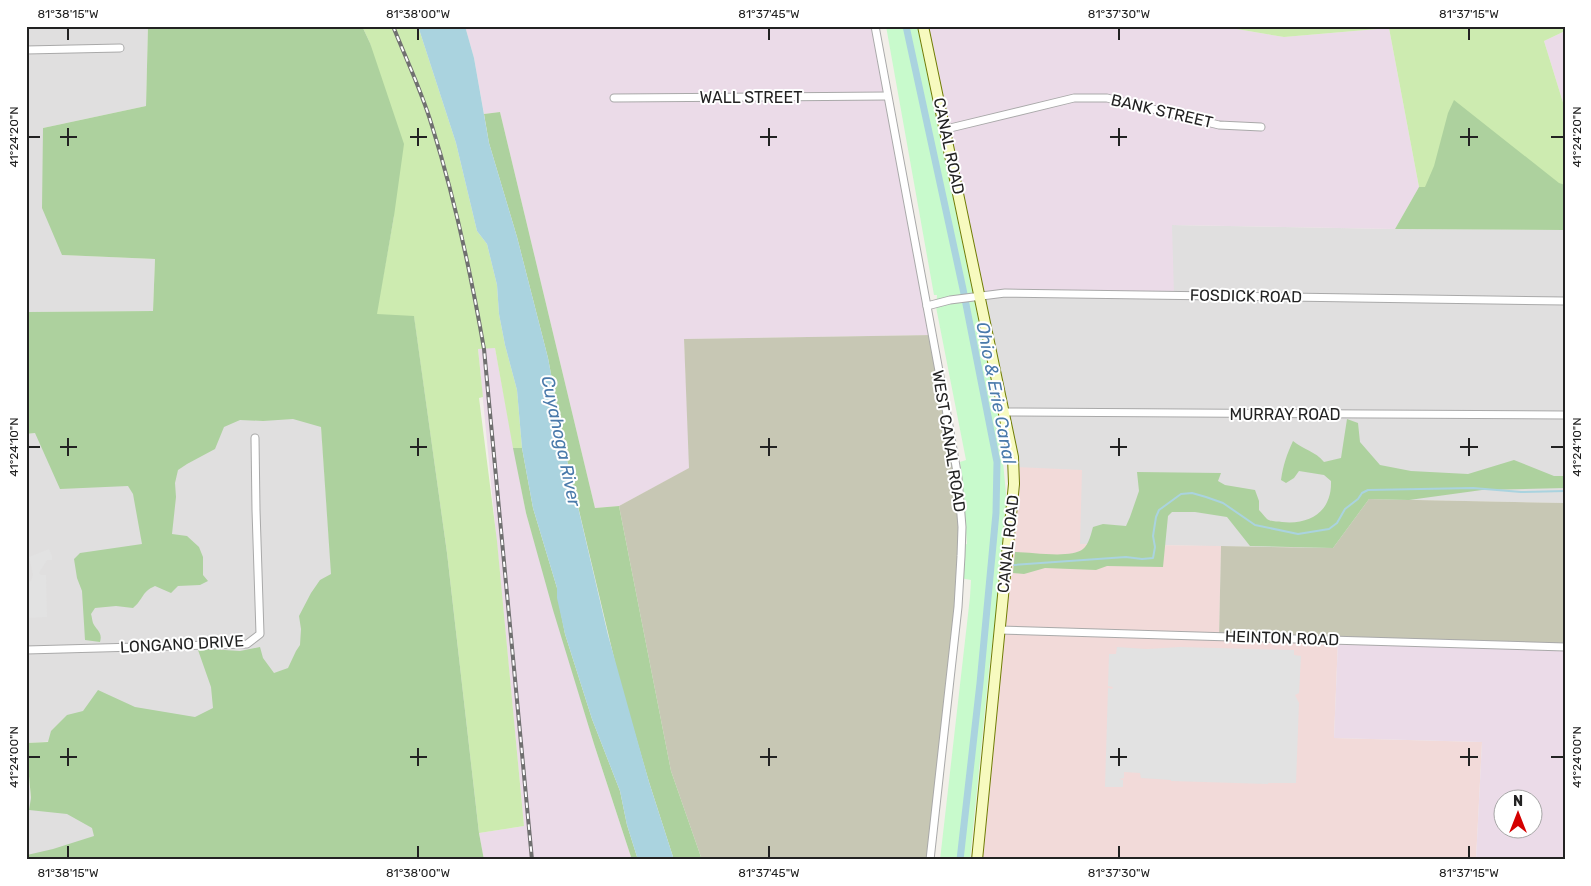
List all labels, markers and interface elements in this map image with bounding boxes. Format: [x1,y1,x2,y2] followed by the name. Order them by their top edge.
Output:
[37,7,99,21] text: 81°38'15"W
[386,7,450,21] text: 81°38'00"W
[738,7,800,21] text: 81°37'45"W
[1088,7,1151,21] text: 81°37'30"W
[1439,7,1499,21] text: 81°37'15"W
[700,88,802,107] street label: WALL STREET
[1109,90,1215,132] street label: BANK STREET
[929,96,969,196] street label: CANAL ROAD
[7,106,21,168] text: 41°24'20"N
[1570,106,1584,168] text: 41°24'20"N
[1190,286,1302,306] street label: FOSDICK ROAD
[971,320,1021,467] water label: Ohio & Erie Canal
[928,369,970,513] street label: WEST CANAL ROAD
[536,374,586,509] water label: Cuyahoga River
[1229,405,1341,424] street label: MURRAY ROAD
[7,417,21,477] text: 41°24'10"N
[1570,417,1584,477] text: 41°24'10"N
[993,494,1023,594] street label: CANAL ROAD
[1225,627,1339,649] street label: HEINTON ROAD
[120,631,244,657] street label: LONGANO DRIVE
[7,726,21,788] text: 41°24'00"N
[1570,726,1584,788] text: 41°24'00"N
[1494,788,1544,838] north arrow
[1513,793,1523,810] text: N
[37,866,99,880] text: 81°38'15"W
[386,866,450,880] text: 81°38'00"W
[738,866,800,880] text: 81°37'45"W
[1088,866,1151,880] text: 81°37'30"W
[1439,866,1499,880] text: 81°37'15"W

